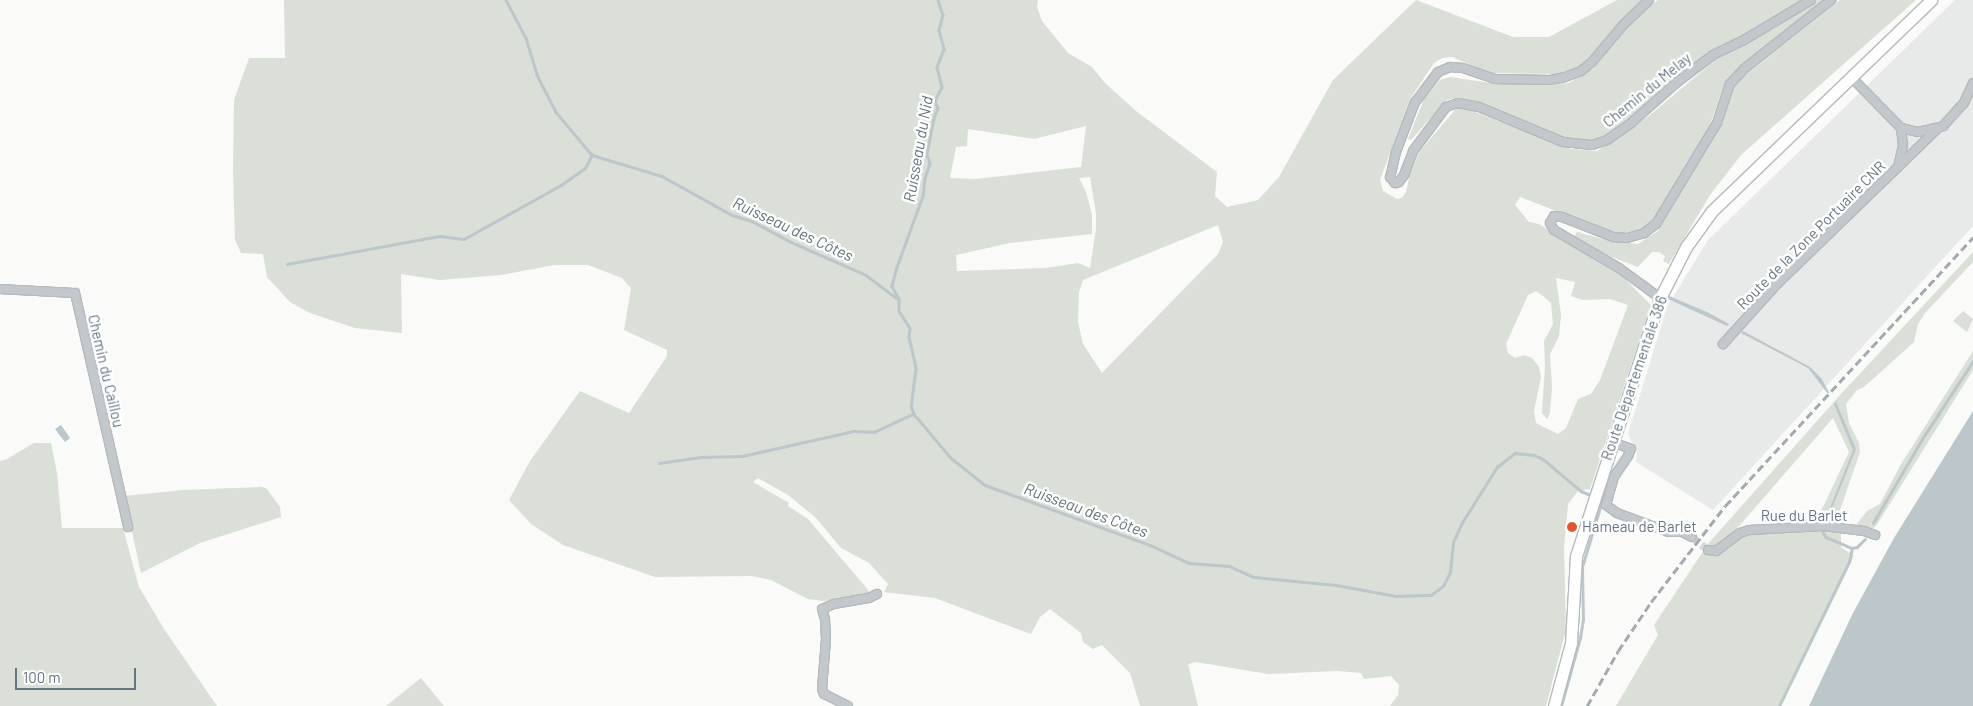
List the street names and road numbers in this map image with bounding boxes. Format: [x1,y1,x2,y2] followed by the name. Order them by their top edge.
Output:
[1599,49,1695,131] street label: Chemin du Melay
[1733,157,1889,313] street label: Route de la Zone Portuaire CNR
[1597,293,1671,463] street label: Route Départementale 386
[84,313,128,429] street label: Chemin du Caillou
[1761,507,1847,525] street label: Rue du Barlet

